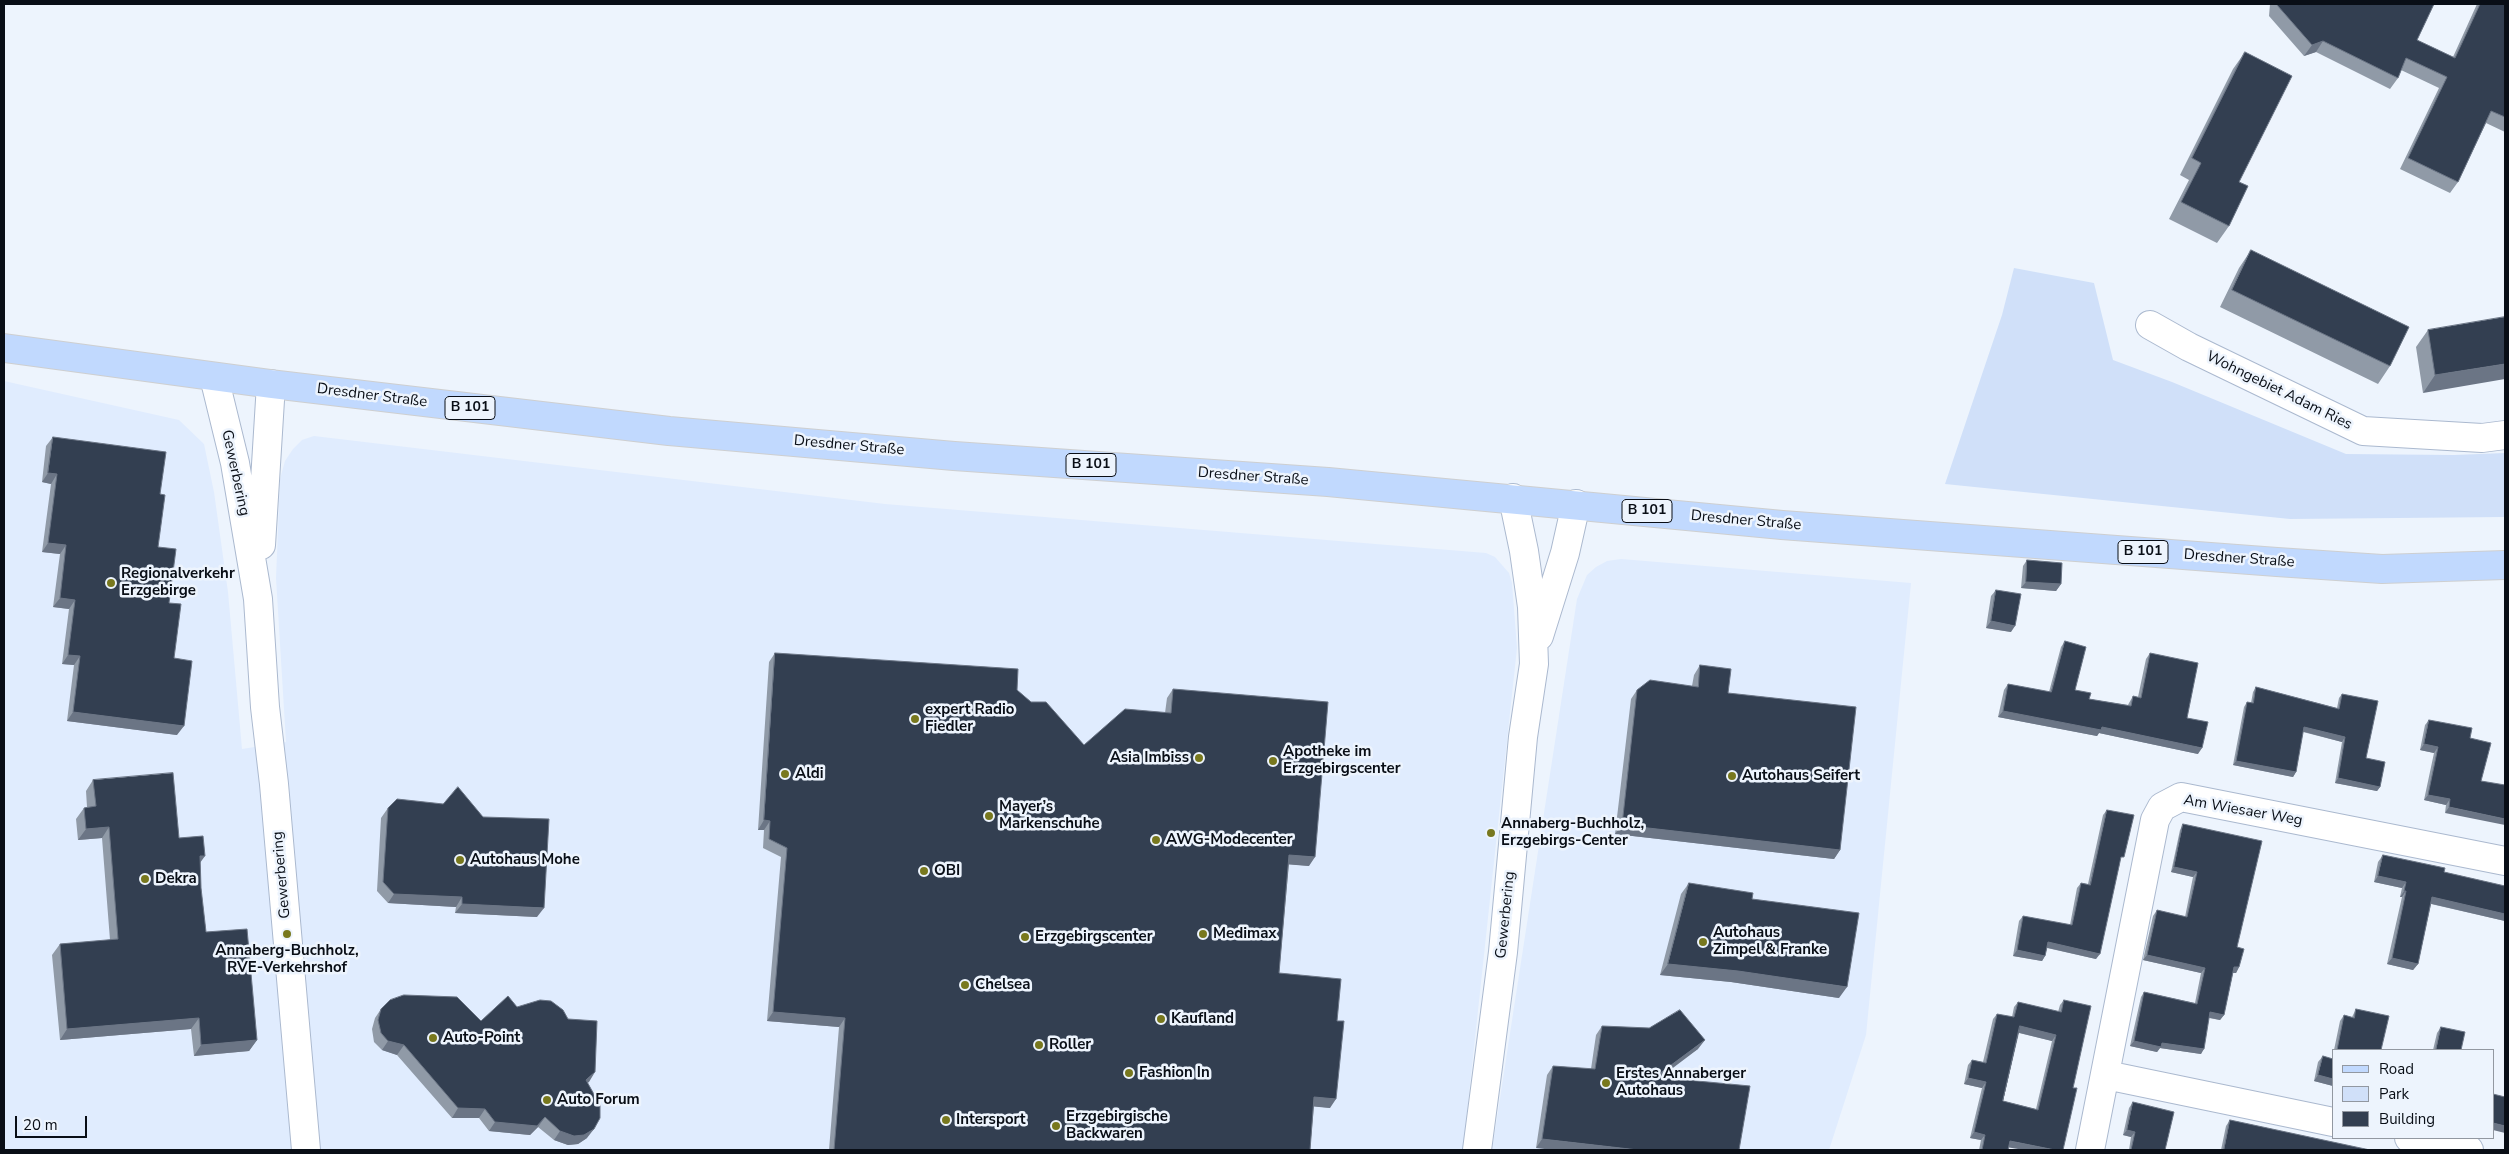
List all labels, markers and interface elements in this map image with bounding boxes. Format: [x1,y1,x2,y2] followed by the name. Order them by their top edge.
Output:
[2203,348,2355,434] street label: Wohngebiet Adam Ries
[316,380,428,412] street label: Dresdner Straße
[445,396,495,419] road number: B 101
[217,428,253,518] street label: Gewerbering
[793,432,905,460] street label: Dresdner Straße
[1066,454,1116,476] road number: B 101
[1197,464,1309,490] street label: Dresdner Straße
[1622,500,1672,522] road number: B 101
[1690,507,1802,535] street label: Dresdner Straße
[2118,540,2168,564] road number: B 101
[2183,546,2295,572] street label: Dresdner Straße
[121,565,235,600] place label: Regionalverkehr Erzgebirge
[105,577,117,589] marker: Regionalverkehr Erzgebirge
[925,701,1014,736] place label: expert Radio Fiedler
[909,713,921,725] marker: expert Radio Fiedler
[1283,743,1401,778] place label: Apotheke im Erzgebirgscenter
[1110,749,1189,767] place label: Asia Imbiss
[1193,752,1205,764] marker: Asia Imbiss
[1267,755,1279,767] marker: Apotheke im Erzgebirgscenter
[795,765,824,783] place label: Aldi
[1742,767,1860,785] place label: Autohaus Seifert
[779,768,791,780] marker: Aldi
[1726,770,1738,782] marker: Autohaus Seifert
[2182,792,2304,830] street label: Am Wiesaer Weg
[999,798,1100,833] place label: Mayer’s Markenschuhe
[983,810,995,822] marker: Mayer’s Markenschuhe
[1501,815,1644,850] place label: Annaberg-Buchholz, Erzgebirgs-Center
[1485,827,1497,839] marker: Annaberg-Buchholz, Erzgebirgs-Center
[269,831,295,919] street label: Gewerbering
[1166,831,1293,849] place label: AWG-Modecenter
[1150,834,1162,846] marker: AWG-Modecenter
[470,851,580,869] place label: Autohaus Mohe
[454,854,466,866] marker: Autohaus Mohe
[934,862,960,880] place label: OBI
[918,865,930,877] marker: OBI
[155,870,197,888] place label: Dekra
[1492,871,1520,959] street label: Gewerbering
[139,873,151,885] marker: Dekra
[1713,924,1827,959] place label: Autohaus Zimpel & Franke
[1213,925,1277,943] place label: Medimax
[281,928,293,940] marker: Annaberg-Buchholz, RVE-Verkehrshof
[1035,928,1153,946] place label: Erzgebirgscenter
[1197,928,1209,940] marker: Medimax
[1019,931,1031,943] marker: Erzgebirgscenter
[1697,936,1709,948] marker: Autohaus Zimpel & Franke
[215,942,359,977] place label: Annaberg-Buchholz, RVE-Verkehrshof
[975,976,1030,994] place label: Chelsea
[959,979,971,991] marker: Chelsea
[1171,1010,1234,1028] place label: Kaufland
[1155,1013,1167,1025] marker: Kaufland
[443,1029,520,1047] place label: Auto-Point
[427,1032,439,1044] marker: Auto-Point
[1049,1036,1091,1054] place label: Roller
[1033,1039,1045,1051] marker: Roller
[2332,1049,2494,1139] legend
[2379,1059,2414,1079] text: Road
[1139,1064,1210,1082] place label: Fashion In
[1616,1065,1746,1100] place label: Erstes Annaberger Autohaus
[1123,1067,1135,1079] marker: Fashion In
[1600,1077,1612,1089] marker: Erstes Annaberger Autohaus
[2379,1084,2409,1104] text: Park
[557,1091,640,1109] place label: Auto Forum
[541,1094,553,1106] marker: Auto Forum
[18,1106,90,1138] scale bar
[1066,1108,1168,1143] place label: Erzgebirgische Backwaren
[2379,1109,2435,1129] text: Building
[956,1111,1026,1129] place label: Intersport
[940,1114,952,1126] marker: Intersport
[23,1115,58,1135] text: 20 m
[1050,1120,1062,1132] marker: Erzgebirgische Backwaren

